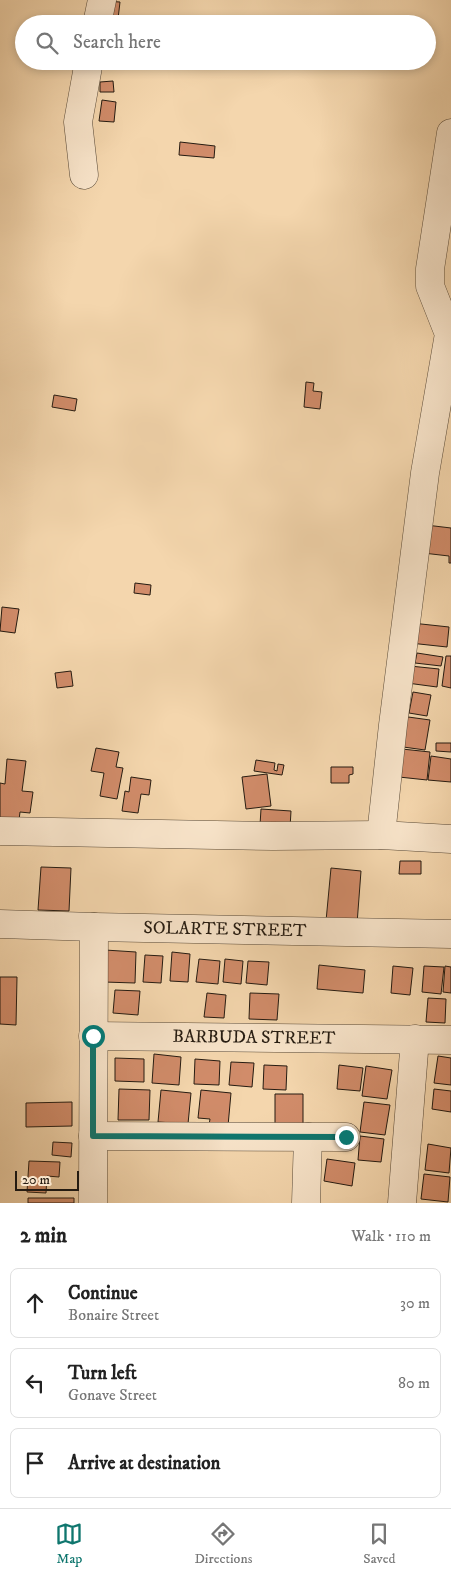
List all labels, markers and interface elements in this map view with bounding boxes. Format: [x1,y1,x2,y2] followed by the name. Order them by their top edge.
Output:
[15,15,436,70] search box
[33,29,61,57] icon: search
[73,31,161,54] text: Search here
[143,917,307,942] street label: SOLARTE STREET
[82,1025,105,1048] route start
[172,1026,336,1050] street label: BARBUDA STREET
[335,1126,358,1149] route end
[15,1168,79,1191] scale bar
[22,1171,50,1189] text: 20 m
[20,1223,67,1249] text: 2 min
[351,1226,431,1246] text: Walk · 110 m
[68,1282,138,1305] text: Continue
[21,1289,49,1317] icon: ahead
[400,1293,430,1313] text: 30 m
[68,1305,159,1325] text: Bonaire Street
[68,1362,137,1385] text: Turn left
[21,1369,49,1397] icon: left
[398,1373,430,1393] text: 80 m
[68,1385,157,1405] text: Gonave Street
[21,1449,49,1477] icon: arrive
[68,1452,220,1475] text: Arrive at destination
[55,1520,83,1568] tab: Map
[194,1520,252,1568] tab: Directions
[363,1520,396,1568] tab: Saved

